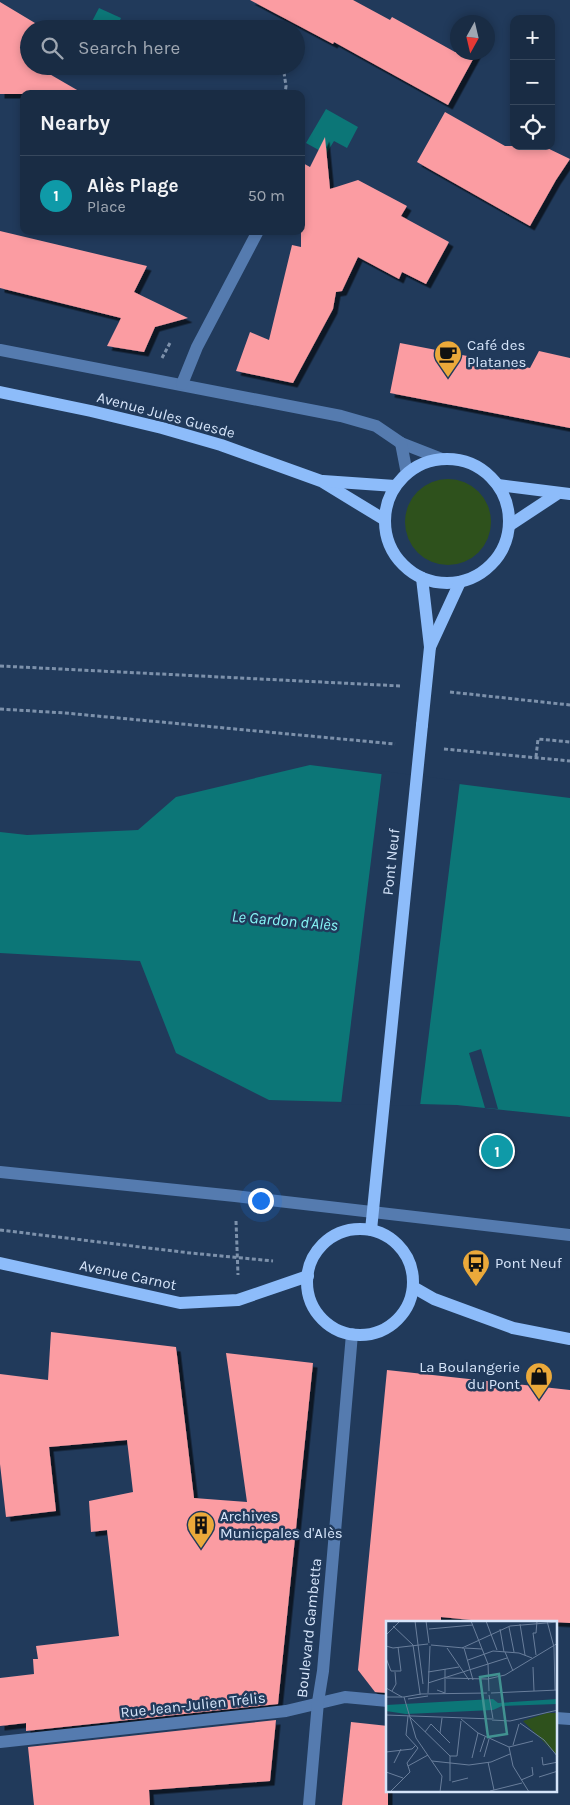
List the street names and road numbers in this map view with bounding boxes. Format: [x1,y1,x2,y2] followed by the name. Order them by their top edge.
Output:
[95,388,237,442] street label: Avenue Jules Guesde
[379,827,404,896] street label: Pont Neuf
[78,1256,178,1294] street label: Avenue Carnot
[293,1557,325,1699] street label: Boulevard Gambetta
[119,1688,267,1722] street label: Rue Jean-Julien Trélis

